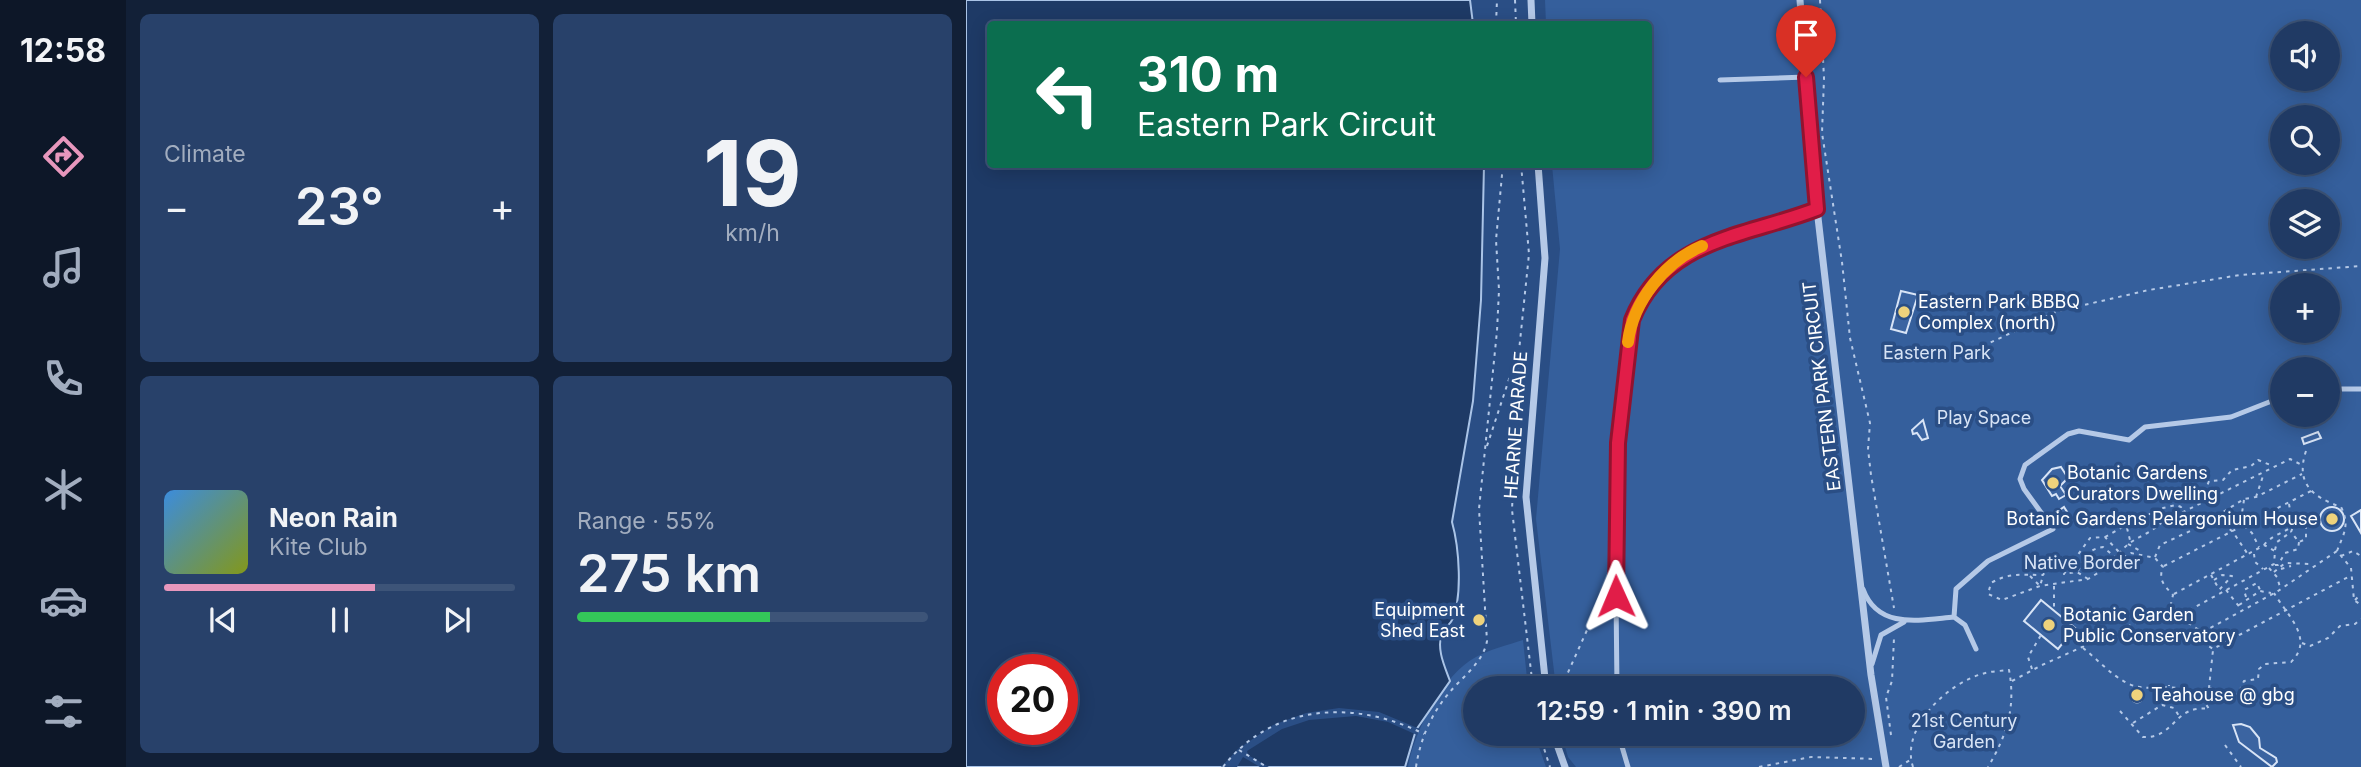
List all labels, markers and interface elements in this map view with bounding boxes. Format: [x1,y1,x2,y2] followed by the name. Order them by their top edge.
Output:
[1776,5,1836,77] pin
[1787,16,1825,54] icon: arrive
[2270,21,2340,427] map controls
[2270,21,2340,91] button: sound
[20,31,106,70] text: 12:58
[1137,45,1279,104] text: 310 m
[1022,49,1113,140] icon: left
[1137,105,1436,144] text: Eastern Park Circuit
[2270,105,2340,175] button: search
[703,118,802,228] text: 19
[39,132,88,181] icon: directions
[164,140,246,168] text: Climate
[295,175,384,238] text: 23°
[164,184,189,230] text: −
[490,184,515,230] text: +
[2270,189,2340,259] button: layers
[725,219,780,247] text: km/h
[39,243,88,292] icon: music
[2270,273,2340,343] button: +
[1798,280,1845,492] street label: EASTERN PARK CIRCUIT
[1918,291,2080,333] place label: Eastern Park BBBQ Complex (north)
[1896,304,1912,320] marker: Eastern Park BBBQ Complex (north)
[1883,342,1991,363] park label: Eastern Park
[1500,350,1531,500] street label: HEARNE PARADE
[39,354,88,403] icon: phone
[2270,357,2340,427] button: −
[1937,407,2031,428] park label: Play Space
[2067,462,2218,504] place label: Botanic Gardens Curators Dwelling
[39,465,88,514] icon: climate
[2045,475,2061,491] marker: Botanic Gardens Curators Dwelling
[269,502,398,533] text: Neon Rain
[577,507,716,535] text: Range · 55%
[2006,508,2318,529] place label: Botanic Gardens Pelargonium House
[2324,511,2340,527] marker: Botanic Gardens Pelargonium House
[269,533,368,561] text: Kite Club
[577,542,761,605] text: 275 km
[2024,552,2141,573] park label: Native Border
[1579,559,1653,633] position arrow
[39,576,88,625] icon: car
[1374,599,1465,641] place label: Equipment Shed East
[204,601,242,639] icon: previous
[321,601,359,639] icon: pause
[438,601,476,639] icon: next
[2063,604,2236,646] place label: Botanic Garden Public Conservatory
[1471,612,1487,628] marker: Equipment Shed East
[2041,617,2057,633] marker: Botanic Garden Public Conservatory
[987,654,1078,745] speed limit sign: 20
[2151,684,2295,705] place label: Teahouse @ gbg
[39,687,88,736] icon: filters
[2129,687,2145,703] marker: Teahouse @ gbg
[1536,695,1792,726] text: 12:59 · 1 min · 390 m
[1911,710,2017,752] park label: 21st Century Garden

